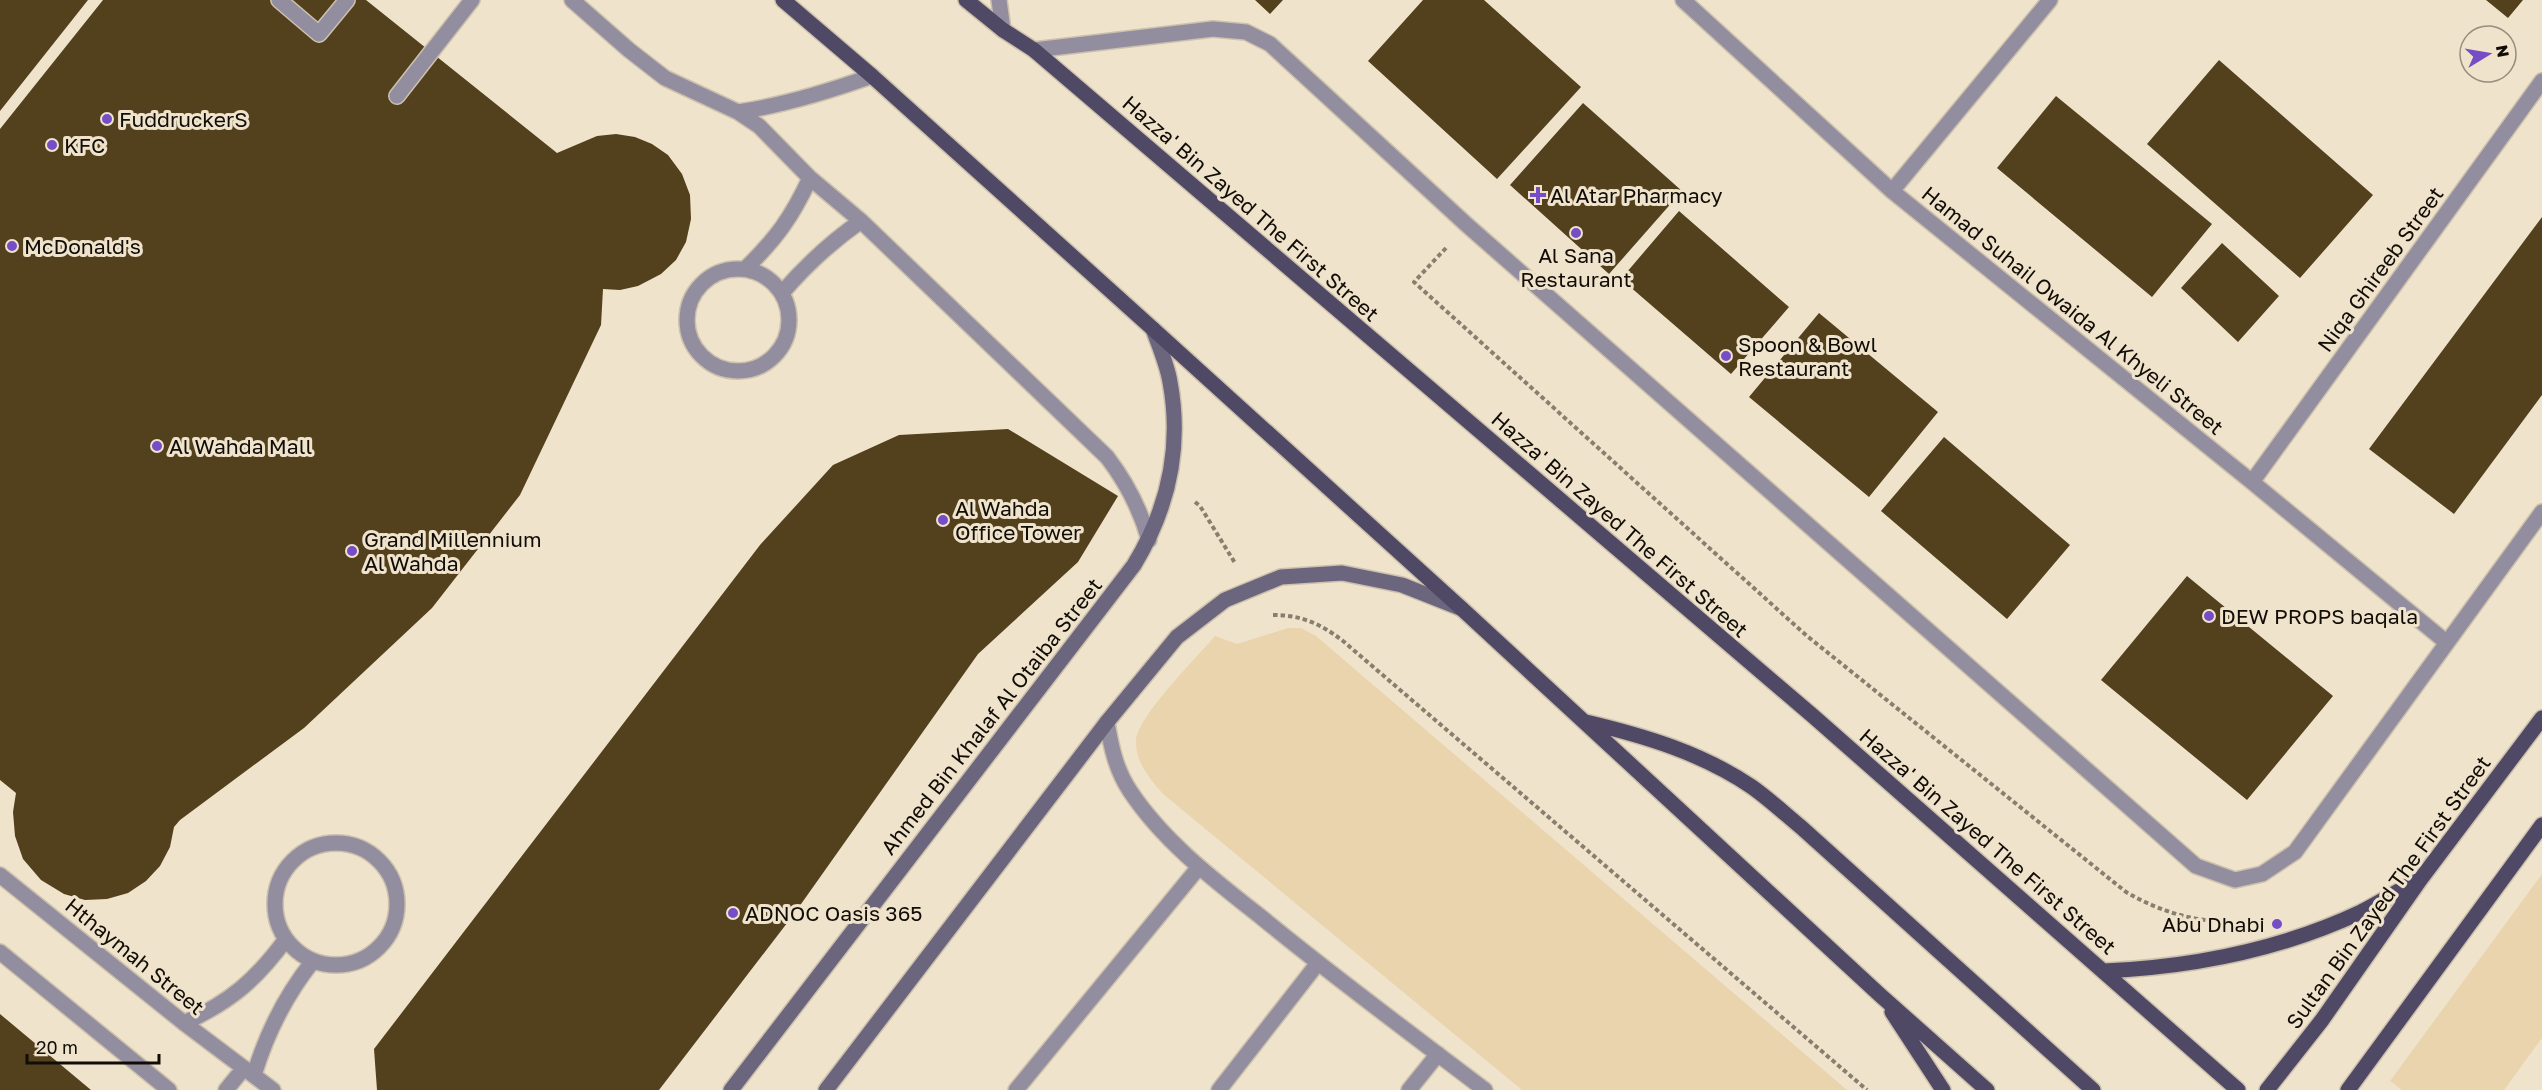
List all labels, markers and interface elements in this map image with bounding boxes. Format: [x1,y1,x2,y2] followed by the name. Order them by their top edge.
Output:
[2458,24,2518,84] north arrow
[2492,43,2514,59] text: N
[1117,90,1385,326] street label: Hazza' Bin Zayed The First Street
[119,106,248,132] place label: FuddruckerS
[100,112,114,126] marker: FuddruckerS
[64,132,105,158] place label: KFC
[45,138,59,152] marker: KFC
[1917,180,2229,440] street label: Hamad Suhail Owaida Al Khyeli Street
[2311,181,2449,357] street label: Niqa Ghireeb Street
[1550,182,1723,208] place label: Al Atar Pharmacy
[1531,188,1545,202] marker: Al Atar Pharmacy
[1569,226,1583,240] marker: Al Sana Restaurant
[24,233,141,259] place label: McDonald's
[5,239,19,253] marker: McDonald's
[1520,242,1632,292] place label: Al Sana Restaurant
[1738,331,1877,381] place label: Spoon & Bowl Restaurant
[1719,349,1733,363] marker: Spoon & Bowl Restaurant
[1486,406,1754,642] street label: Hazza' Bin Zayed The First Street
[169,433,312,459] place label: Al Wahda Mall
[150,439,164,453] marker: Al Wahda Mall
[955,495,1081,545] place label: Al Wahda Office Tower
[936,513,950,527] marker: Al Wahda Office Tower
[364,526,542,576] place label: Grand Millennium Al Wahda
[345,544,359,558] marker: Grand Millennium Al Wahda
[875,573,1107,859] street label: Ahmed Bin Khalaf Al Otaiba Street
[2221,603,2418,629] place label: DEW PROPS baqala
[2202,609,2216,623] marker: DEW PROPS baqala
[1854,723,2122,959] street label: Hazza' Bin Zayed The First Street
[2280,750,2496,1034] street label: Sultan Bin Zayed The First Street
[60,892,210,1020] street label: Hthaymah Street
[745,900,923,926] place label: ADNOC Oasis 365
[726,906,740,920] marker: ADNOC Oasis 365
[2162,911,2265,937] place label: Abu Dhabi
[2270,917,2284,931] marker: Abu Dhabi
[27,1027,159,1065] scale bar
[36,1036,78,1058] text: 20 m

